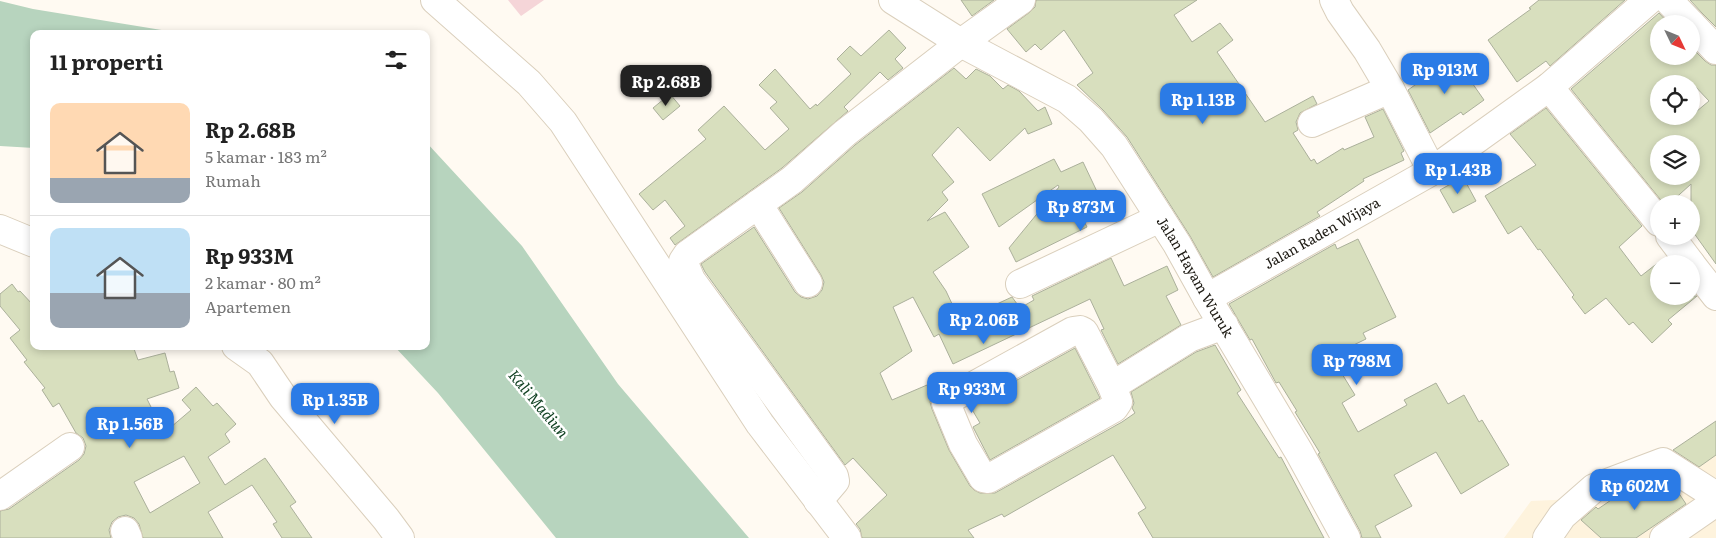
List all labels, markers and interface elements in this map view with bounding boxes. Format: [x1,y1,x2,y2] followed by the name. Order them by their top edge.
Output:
[1650,15,1700,65] north arrow
[1650,15,1700,305] map controls
[50,45,163,76] text: 11 properti
[382,46,410,74] icon: filters
[1399,52,1491,95] pin: Rp 913M
[1412,57,1478,81] text: Rp 913M
[614,64,718,107] pin: Rp 2.68B
[631,69,701,93] text: Rp 2.68B
[1650,75,1700,125] button: locate
[1151,82,1255,125] pin: Rp 1.13B
[1171,87,1235,111] text: Rp 1.13B
[205,113,296,144] text: Rp 2.68B
[90,123,150,183] icon: home
[1650,135,1700,185] button: layers
[205,144,327,168] text: 5 kamar · 183 m²
[1406,152,1510,195] pin: Rp 1.43B
[1425,157,1491,181] text: Rp 1.43B
[205,168,261,192] text: Rumah
[1035,190,1127,232] pin: Rp 873M
[1260,191,1383,273] street label: Jalan Raden Wijaya
[1047,194,1115,218] text: Rp 873M
[1650,195,1700,245] button: +
[1153,212,1239,341] street label: Jalan Hayam Wuruk
[205,239,294,270] text: Rp 933M
[90,248,150,308] icon: home
[1650,255,1700,305] button: −
[205,270,321,294] text: 2 kamar · 80 m²
[205,294,291,318] text: Apartemen
[932,302,1036,345] pin: Rp 2.06B
[949,307,1019,331] text: Rp 2.06B
[1311,344,1403,386] pin: Rp 798M
[1323,348,1391,372] text: Rp 798M
[504,364,575,442] water label: Kali Madiun
[926,372,1018,414] pin: Rp 933M
[938,376,1006,400] text: Rp 933M
[283,382,387,425] pin: Rp 1.35B
[302,387,368,411] text: Rp 1.35B
[78,406,182,449] pin: Rp 1.56B
[97,411,163,435] text: Rp 1.56B
[1589,468,1681,511] pin: Rp 602M
[1601,473,1669,497] text: Rp 602M

